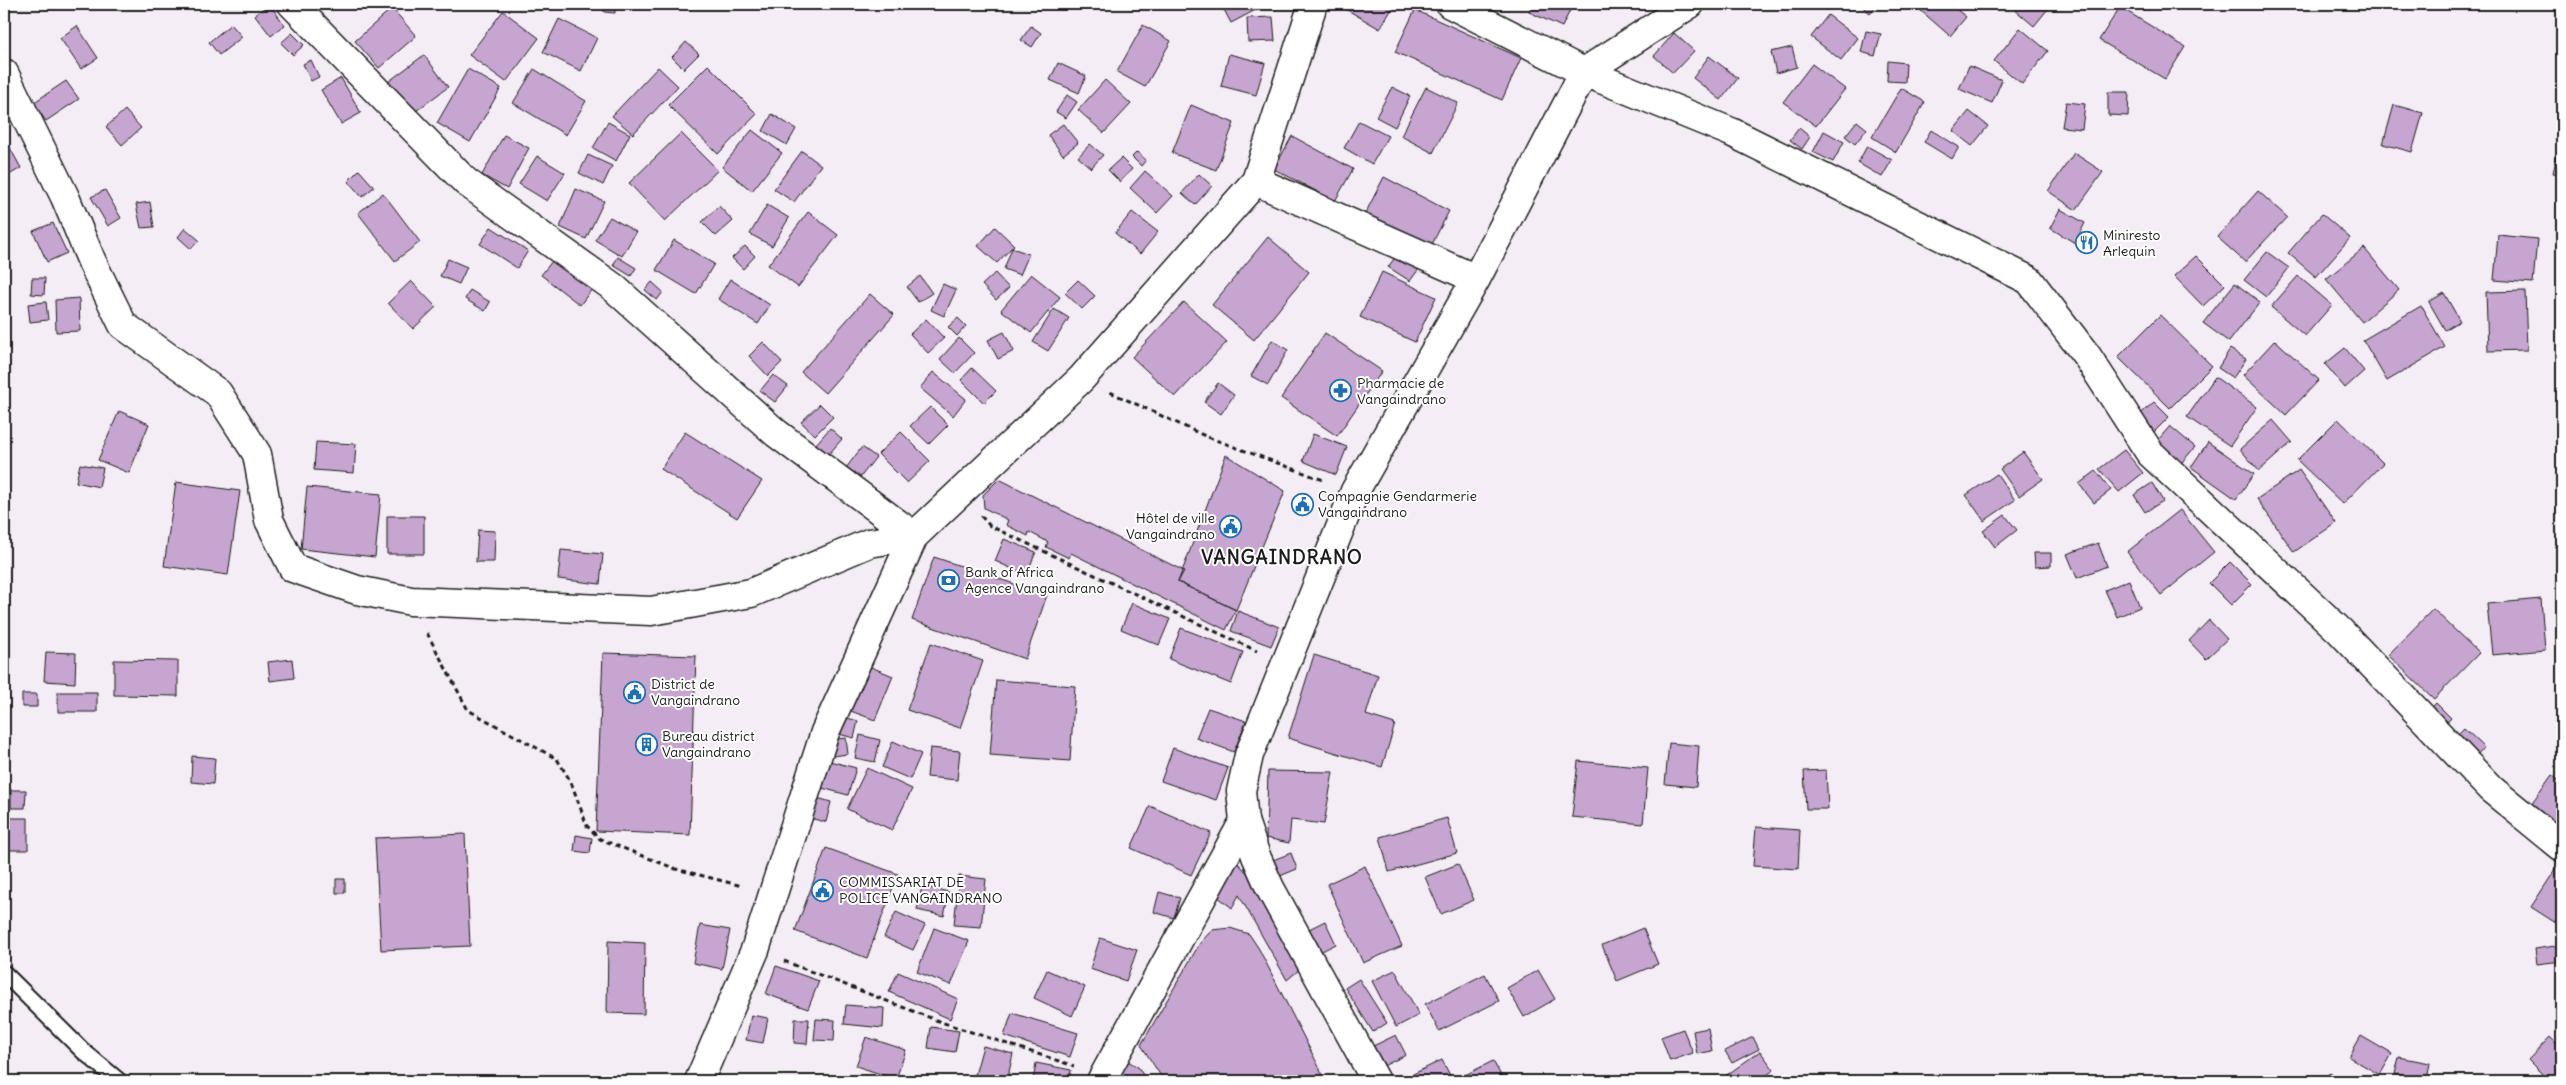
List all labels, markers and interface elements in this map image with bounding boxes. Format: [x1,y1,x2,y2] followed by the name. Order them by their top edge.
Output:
[2103,226,2161,260] place label: Miniresto Arlequin
[2075,231,2099,255] restaurant icon: Miniresto Arlequin
[1357,374,1446,408] place label: Pharmacie de Vangaindrano
[1329,379,1353,403] pharmacy icon: Pharmacie de Vangaindrano
[1318,487,1477,521] place label: Compagnie Gendarmerie Vangaindrano
[1290,492,1314,516] public building icon: Compagnie Gendarmerie Vangaindrano
[1126,509,1215,543] place label: Hôtel de ville Vangaindrano
[1219,514,1243,538] public building icon: Hôtel de ville Vangaindrano
[1201,545,1363,569] district label: VANGAINDRANO
[965,563,1104,597] place label: Bank of Africa Agence Vangaindrano
[937,568,961,592] bank icon: Bank of Africa Agence Vangaindrano
[651,675,740,709] place label: District de Vangaindrano
[623,680,647,704] public building icon: District de Vangaindrano
[662,727,755,761] place label: Bureau district Vangaindrano
[634,732,658,756] building icon: Bureau district Vangaindrano
[839,873,1003,907] place label: COMMISSARIAT DE POLICE VANGAINDRANO
[811,878,835,902] public building icon: COMMISSARIAT DE POLICE VANGAINDRANO

